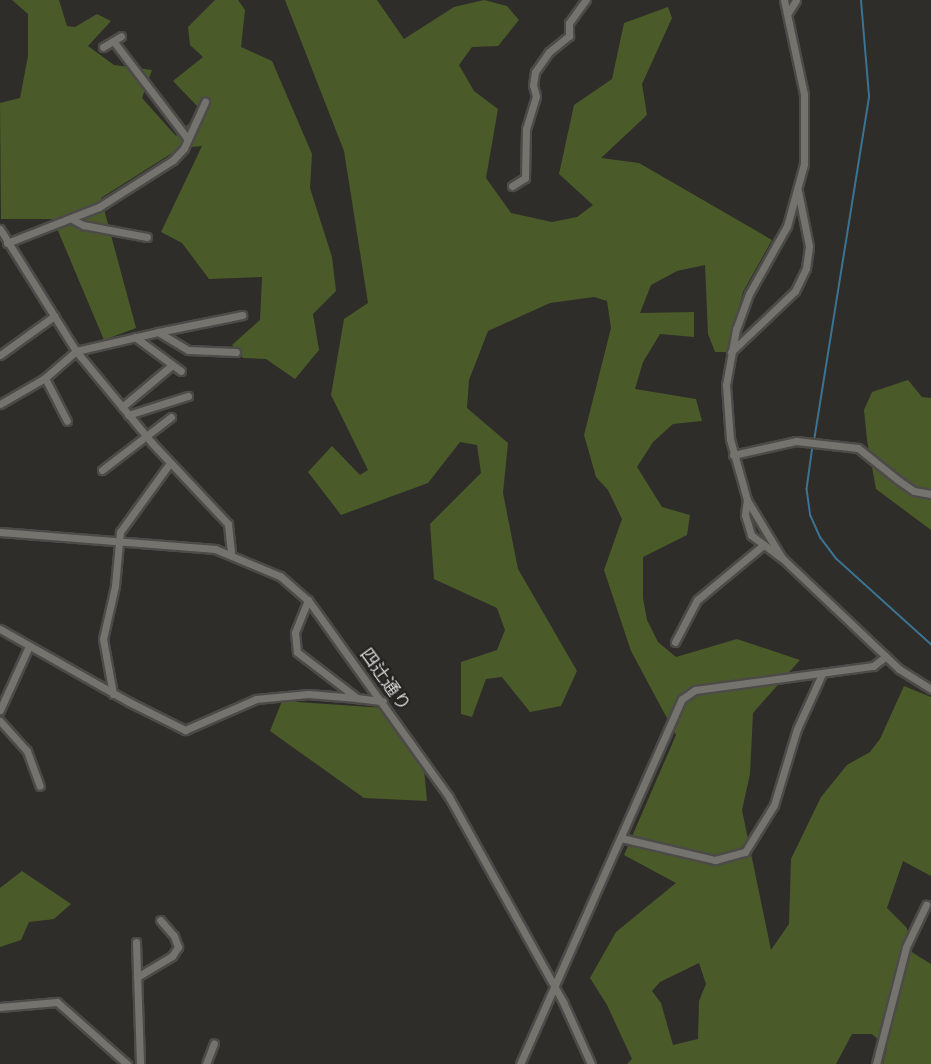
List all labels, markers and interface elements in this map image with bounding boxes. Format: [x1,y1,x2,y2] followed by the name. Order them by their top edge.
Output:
[356,644,416,714] street label: 四辻通り

